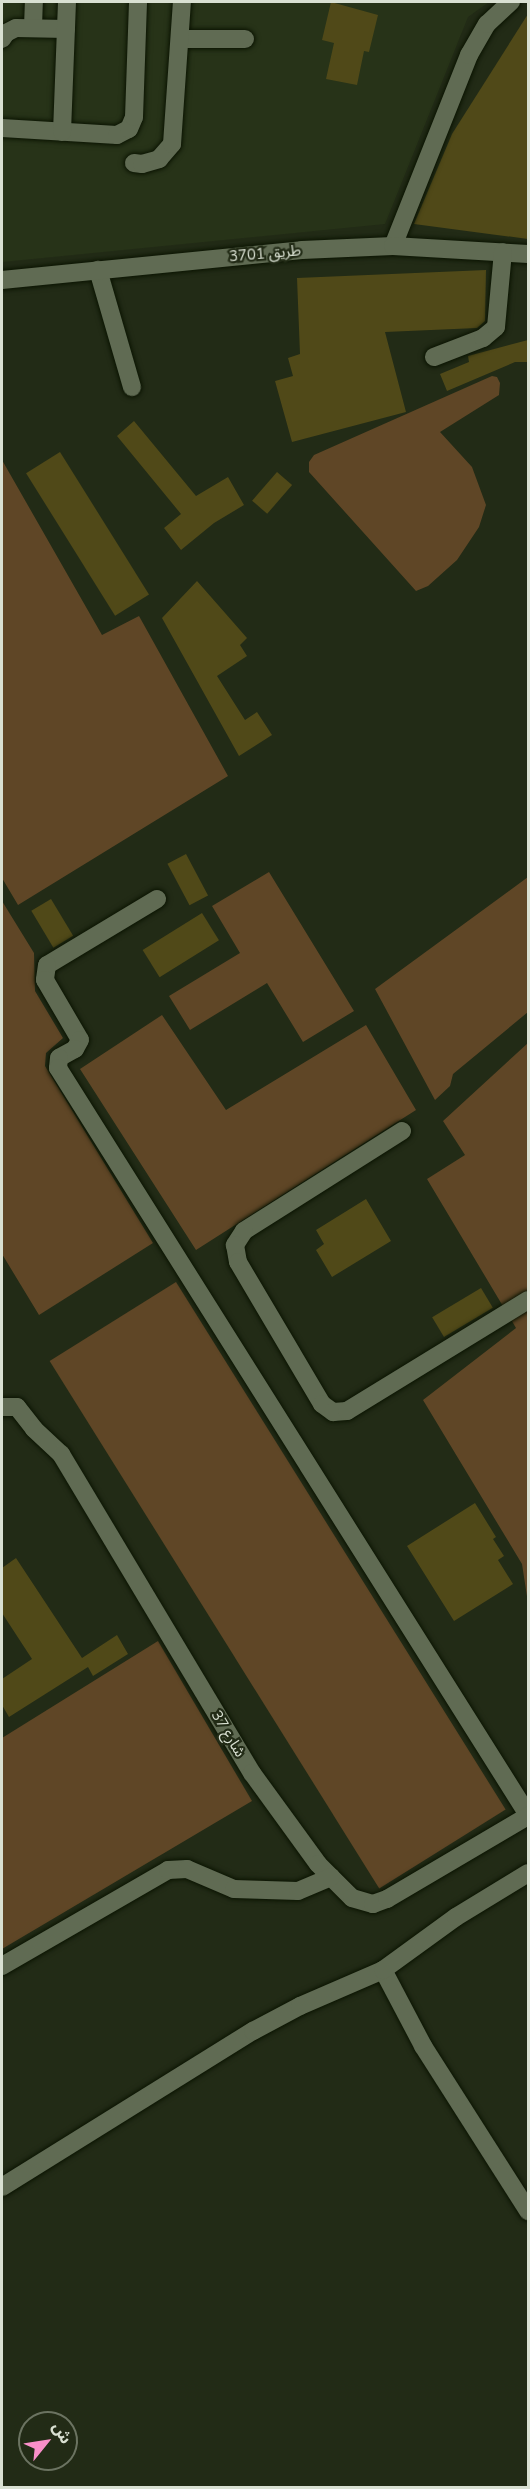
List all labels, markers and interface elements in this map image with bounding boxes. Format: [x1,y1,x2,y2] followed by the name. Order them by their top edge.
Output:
[228,242,302,266] street label: طريق 3701
[207,1707,249,1761] street label: شارع 37
[18,2411,78,2471] north arrow
[47,2418,77,2448] text: ش

